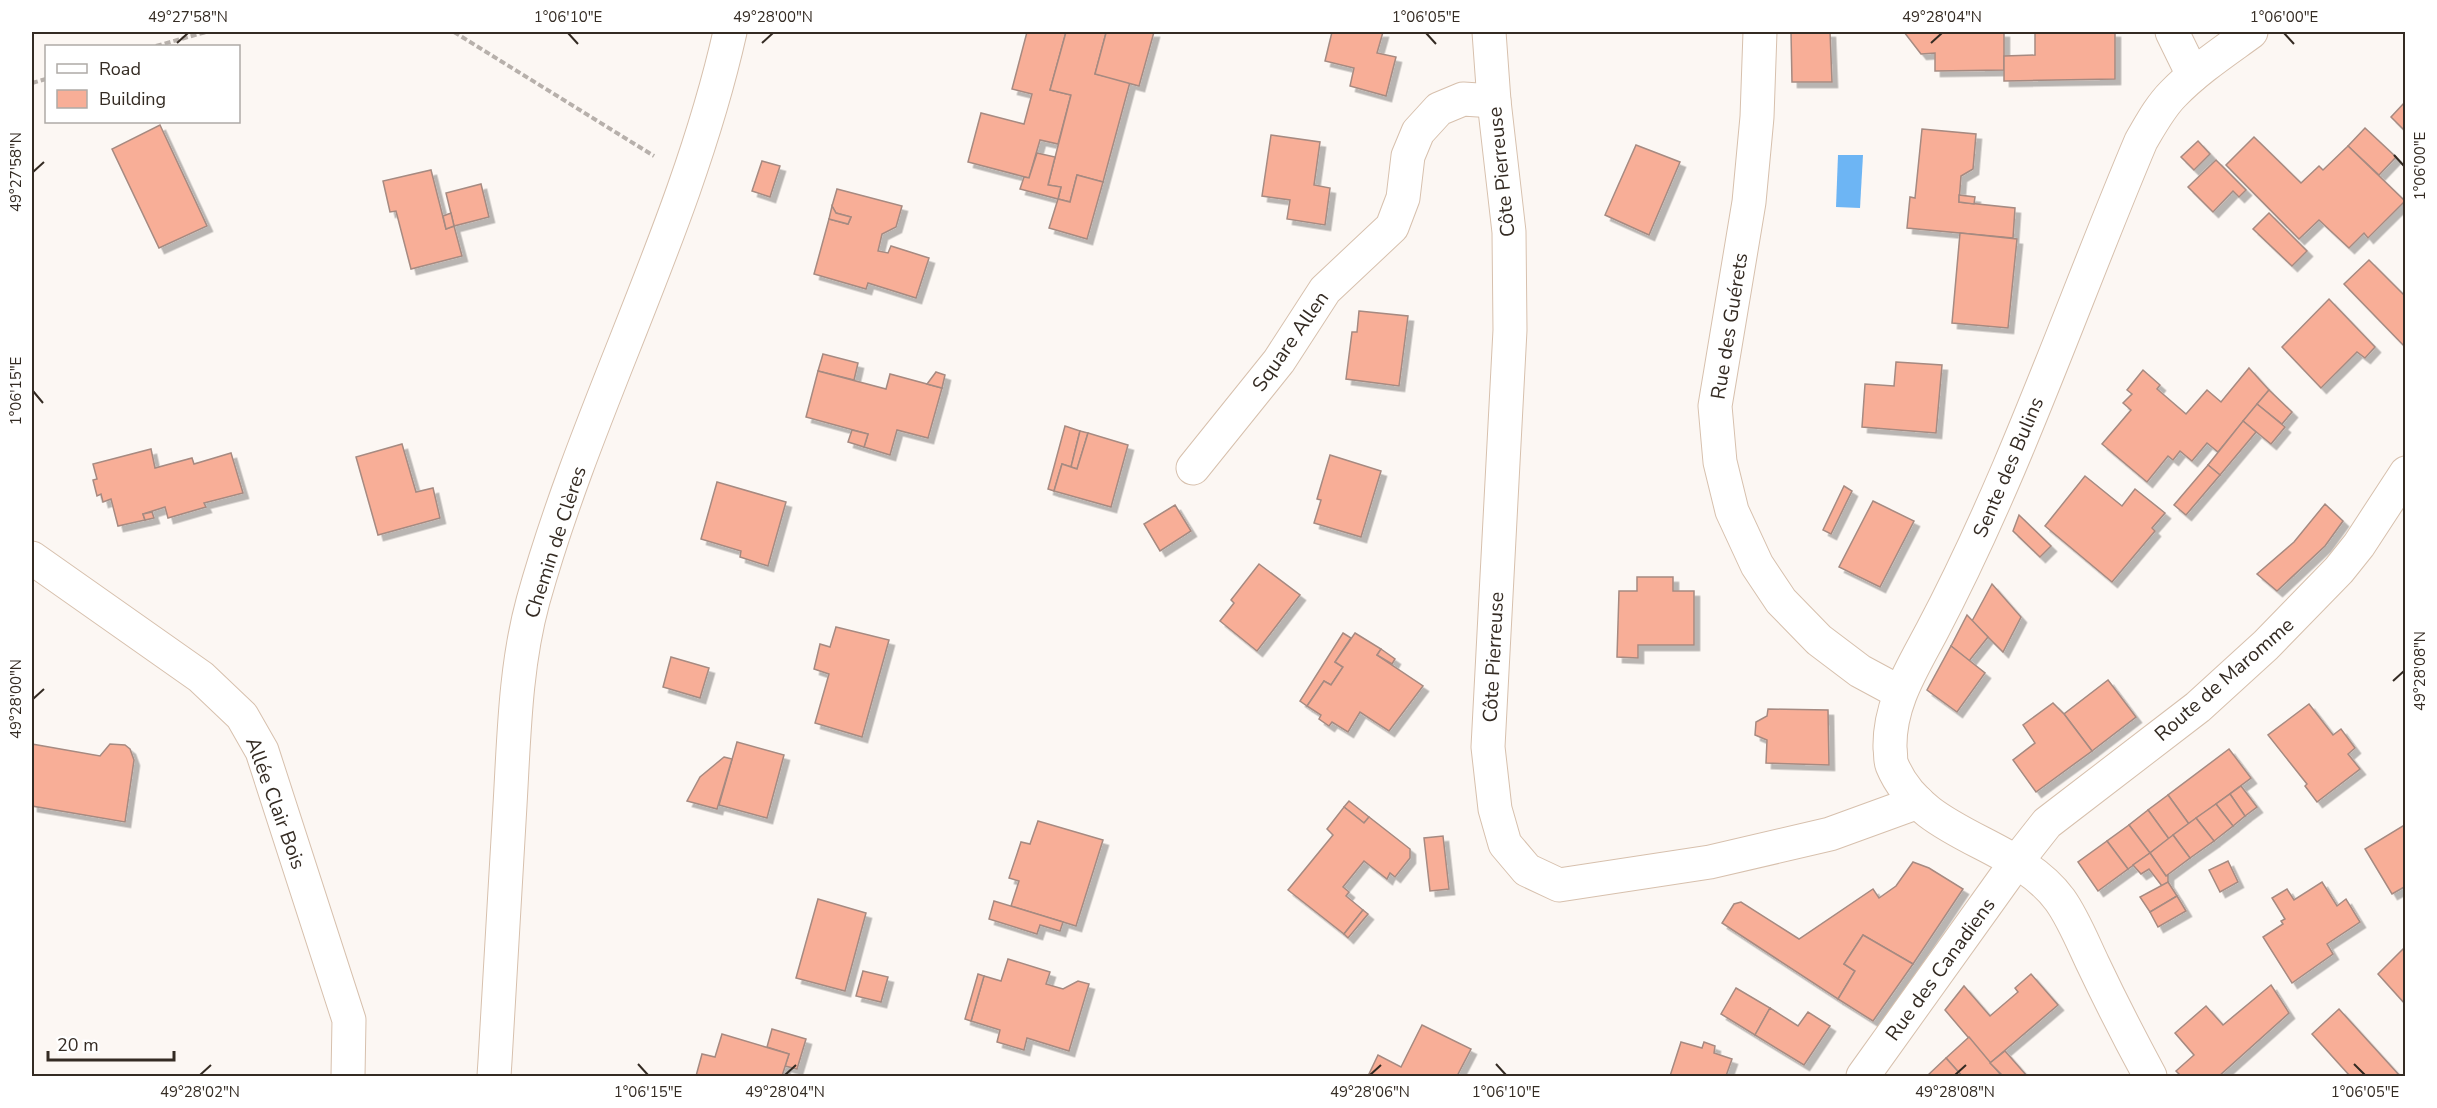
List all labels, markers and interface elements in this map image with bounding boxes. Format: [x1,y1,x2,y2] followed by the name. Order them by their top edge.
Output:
[148,7,228,27] text: 49°27'58"N
[534,7,602,27] text: 1°06'10"E
[733,7,813,27] text: 49°28'00"N
[1392,7,1460,27] text: 1°06'05"E
[1902,7,1982,27] text: 49°28'04"N
[2250,7,2318,27] text: 1°06'00"E
[45,45,240,123] legend
[99,57,141,81] text: Road
[99,87,166,111] text: Building
[1481,106,1522,238] street label: Côte Pierreuse
[6,132,26,212] text: 49°27'58"N
[2410,132,2430,200] text: 1°06'00"E
[1705,251,1754,401] street label: Rue des Guérets
[1246,286,1335,397] street label: Square Allen
[6,357,26,425] text: 1°06'15"E
[1967,393,2050,542] street label: Sente des Bulins
[518,463,593,622] street label: Chemin de Clères
[1477,591,1510,723] street label: Côte Pierreuse
[2149,611,2300,747] street label: Route de Maromme
[2410,631,2430,711] text: 49°28'08"N
[6,659,26,739] text: 49°28'00"N
[239,733,312,873] street label: Allée Clair Bois
[1879,892,2002,1046] street label: Rue des Canadiens
[48,1024,174,1062] scale bar
[57,1033,99,1057] text: 20 m
[160,1082,240,1102] text: 49°28'02"N
[614,1082,682,1102] text: 1°06'15"E
[745,1082,825,1102] text: 49°28'04"N
[1330,1082,1410,1102] text: 49°28'06"N
[1472,1082,1540,1102] text: 1°06'10"E
[1915,1082,1995,1102] text: 49°28'08"N
[2331,1082,2399,1102] text: 1°06'05"E

